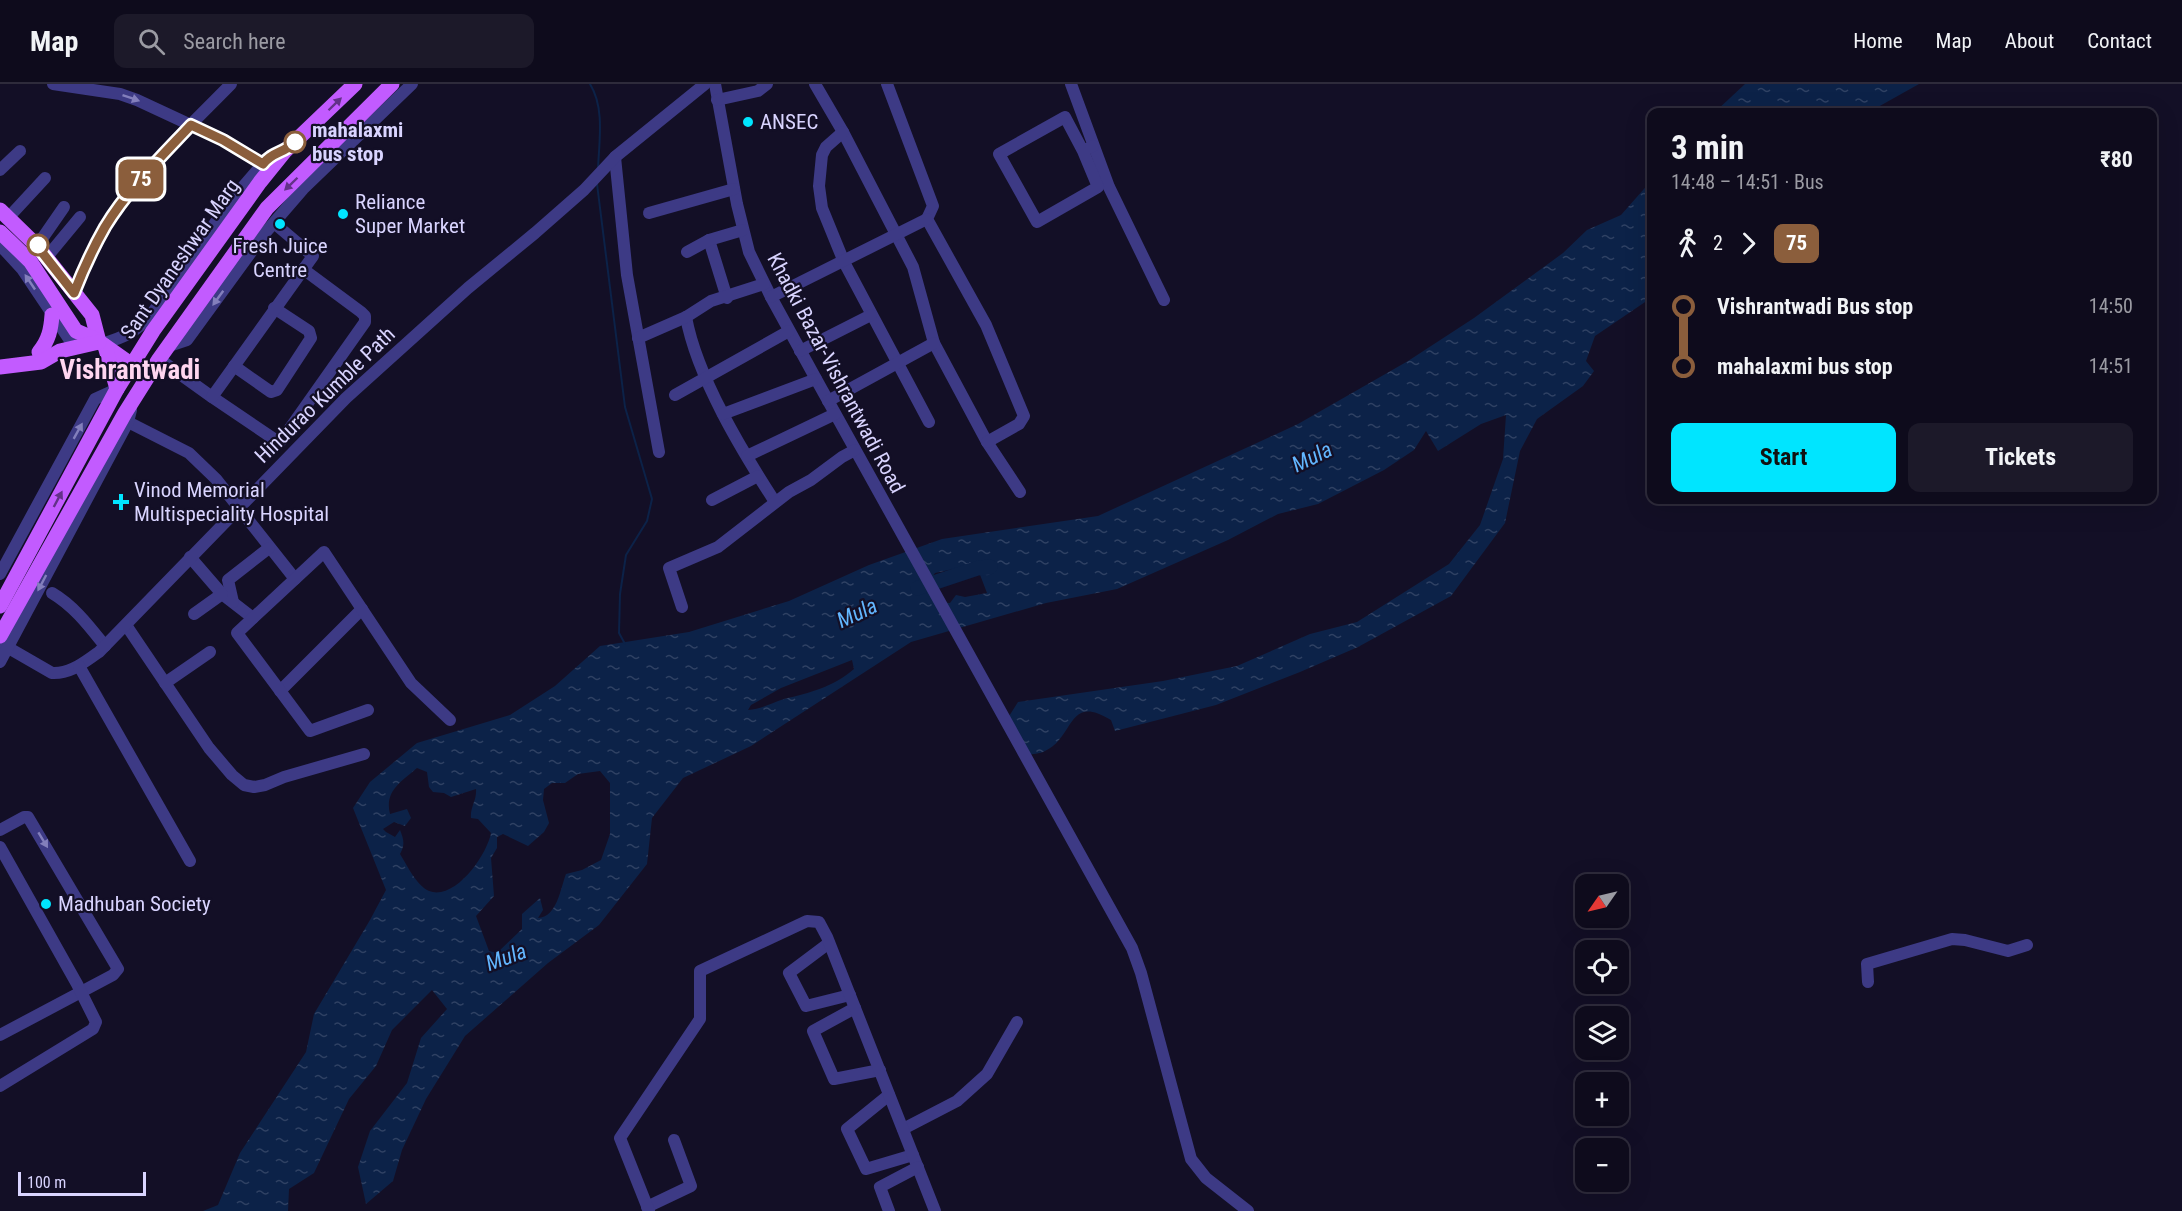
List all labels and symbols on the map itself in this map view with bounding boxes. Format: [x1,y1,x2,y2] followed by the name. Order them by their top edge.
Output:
[122,93,140,103] one-way arrow
[327,97,341,111] one-way arrow
[760,110,818,134] place label: ANSEC
[741,115,755,129] marker: ANSEC
[312,118,403,166] place label: mahalaxmi bus stop
[284,131,306,153] marker: mahalaxmi bus stop
[114,160,168,199] line badge: 75
[116,174,244,344] street label: Sant Dyaneshwar Marg
[284,177,298,191] one-way arrow
[355,190,465,238] place label: Reliance Super Market
[336,207,350,221] marker: Reliance Super Market
[273,217,287,231] marker: Fresh Juice Centre
[27,234,49,256] unlabelled marker
[232,234,328,282] place label: Fresh Juice Centre
[762,249,910,497] street label: Khadki Bazar-Vishrantwadi Road
[25,274,36,291] one-way arrow
[212,290,224,306] one-way arrow
[250,322,400,468] street label: Hindurao Kumble Path
[60,354,200,386] district label: Vishrantwadi
[73,422,83,439] one-way arrow
[1288,437,1336,477] water label: Mula
[134,478,329,526] place label: Vinod Memorial Multispeciality Hospital
[53,491,63,508] one-way arrow
[112,493,130,511] marker: Vinod Memorial Multispeciality Hospital
[37,575,47,592] one-way arrow
[833,593,881,633] water label: Mula
[37,832,48,848] one-way arrow
[1575,874,1629,928] north arrow
[58,892,211,916] place label: Madhuban Society
[39,897,53,911] marker: Madhuban Society
[482,938,530,976] water label: Mula
[18,1169,146,1196] scale bar

